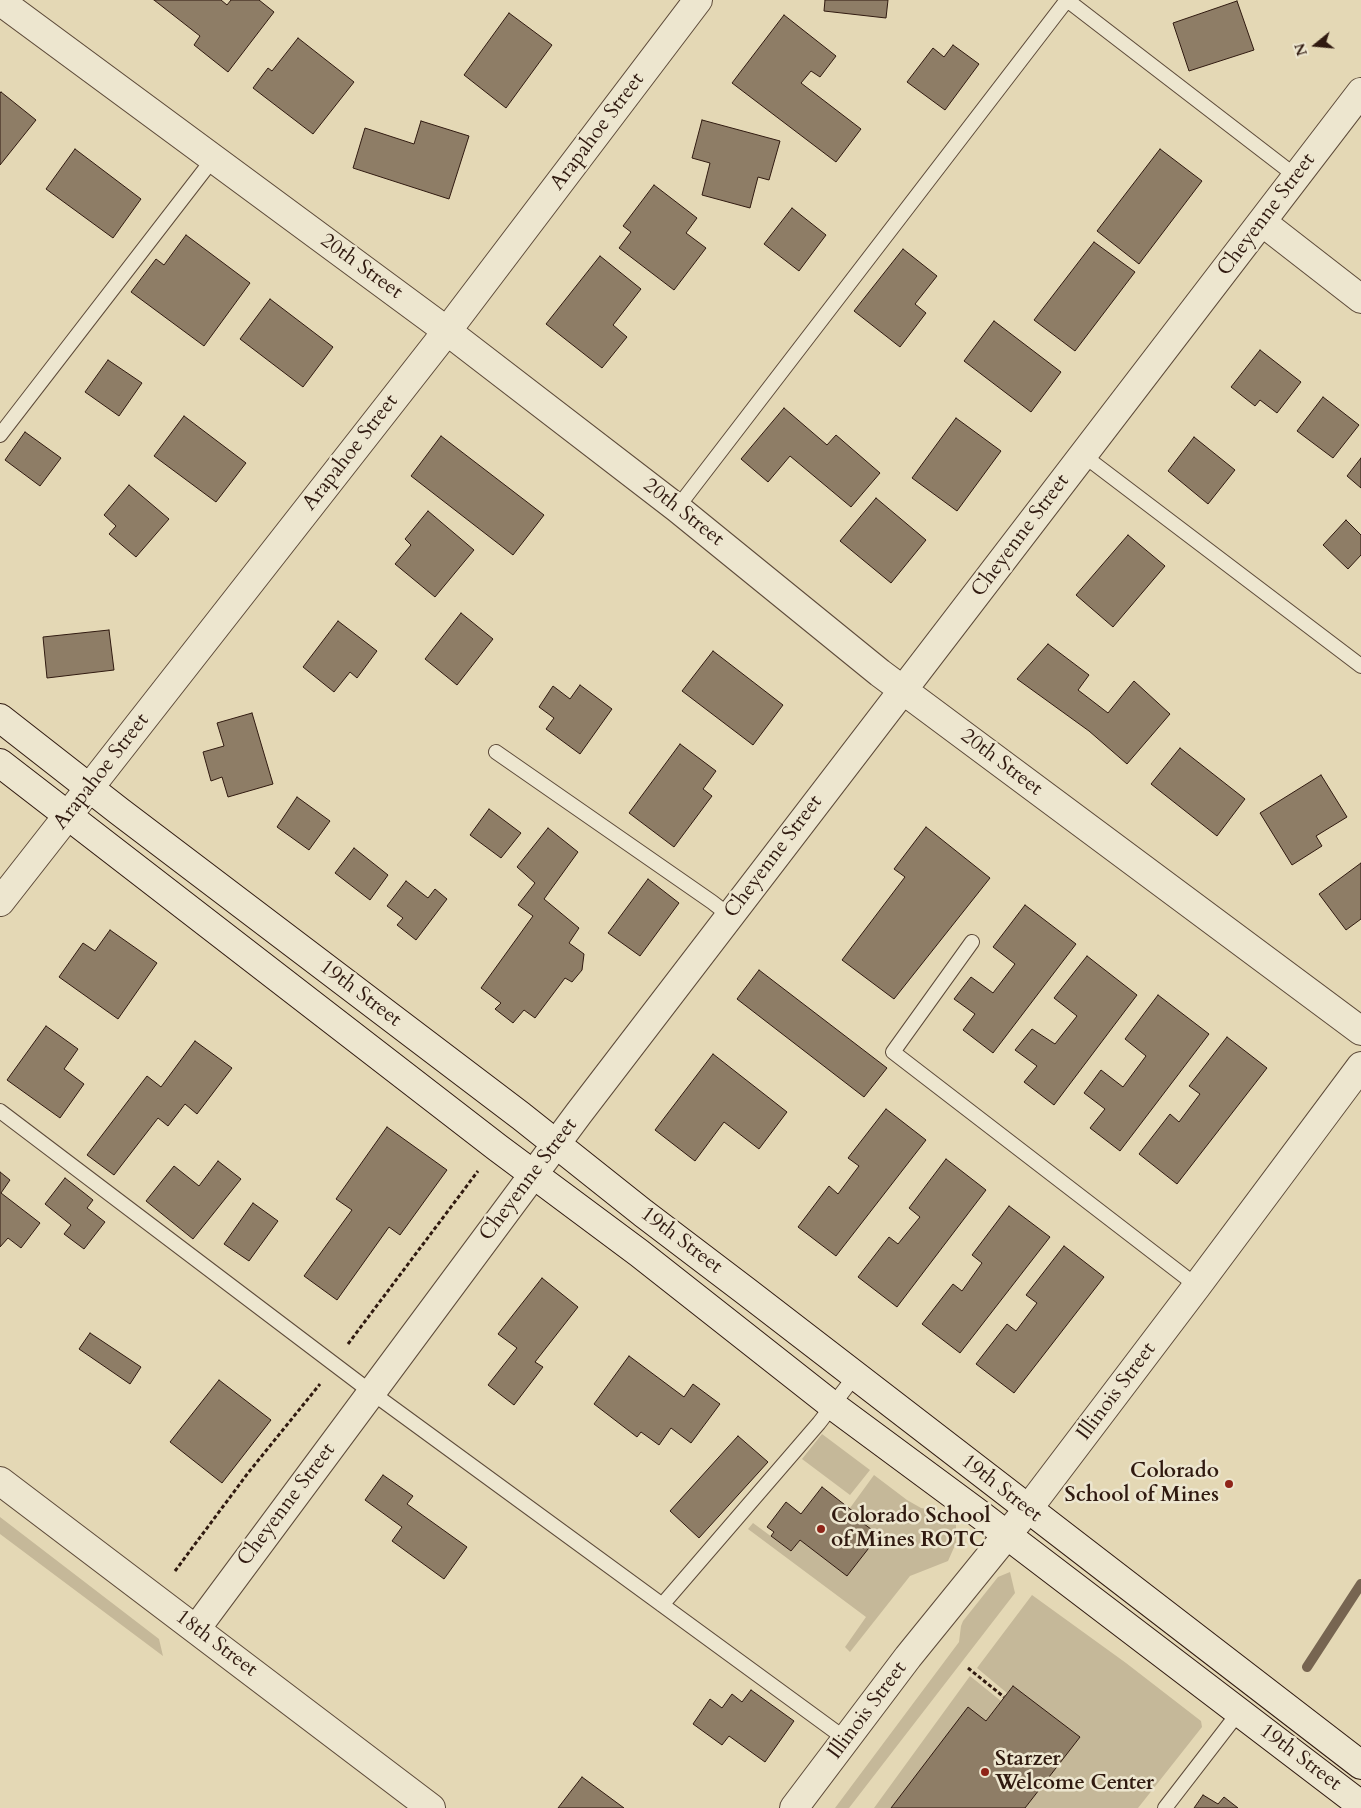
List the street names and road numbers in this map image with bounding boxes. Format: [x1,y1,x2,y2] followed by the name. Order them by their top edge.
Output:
[546,68,650,196] street label: Arapahoe Street
[1213,149,1321,281] street label: Cheyenne Street
[315,229,407,305] street label: 20th Street
[298,390,404,516] street label: Arapahoe Street
[967,470,1075,602] street label: Cheyenne Street
[637,474,729,552] street label: 20th Street
[49,709,155,835] street label: Arapahoe Street
[955,724,1047,802] street label: 20th Street
[720,791,828,923] street label: Cheyenne Street
[314,955,406,1033] street label: 19th Street
[475,1114,583,1246] street label: Cheyenne Street
[635,1202,727,1280] street label: 19th Street
[1072,1338,1162,1446] street label: Illinois Street
[233,1439,341,1571] street label: Cheyenne Street
[955,1450,1047,1528] street label: 19th Street
[170,1605,262,1683] street label: 18th Street
[823,1657,913,1765] street label: Illinois Street
[1254,1719,1346,1797] street label: 19th Street

